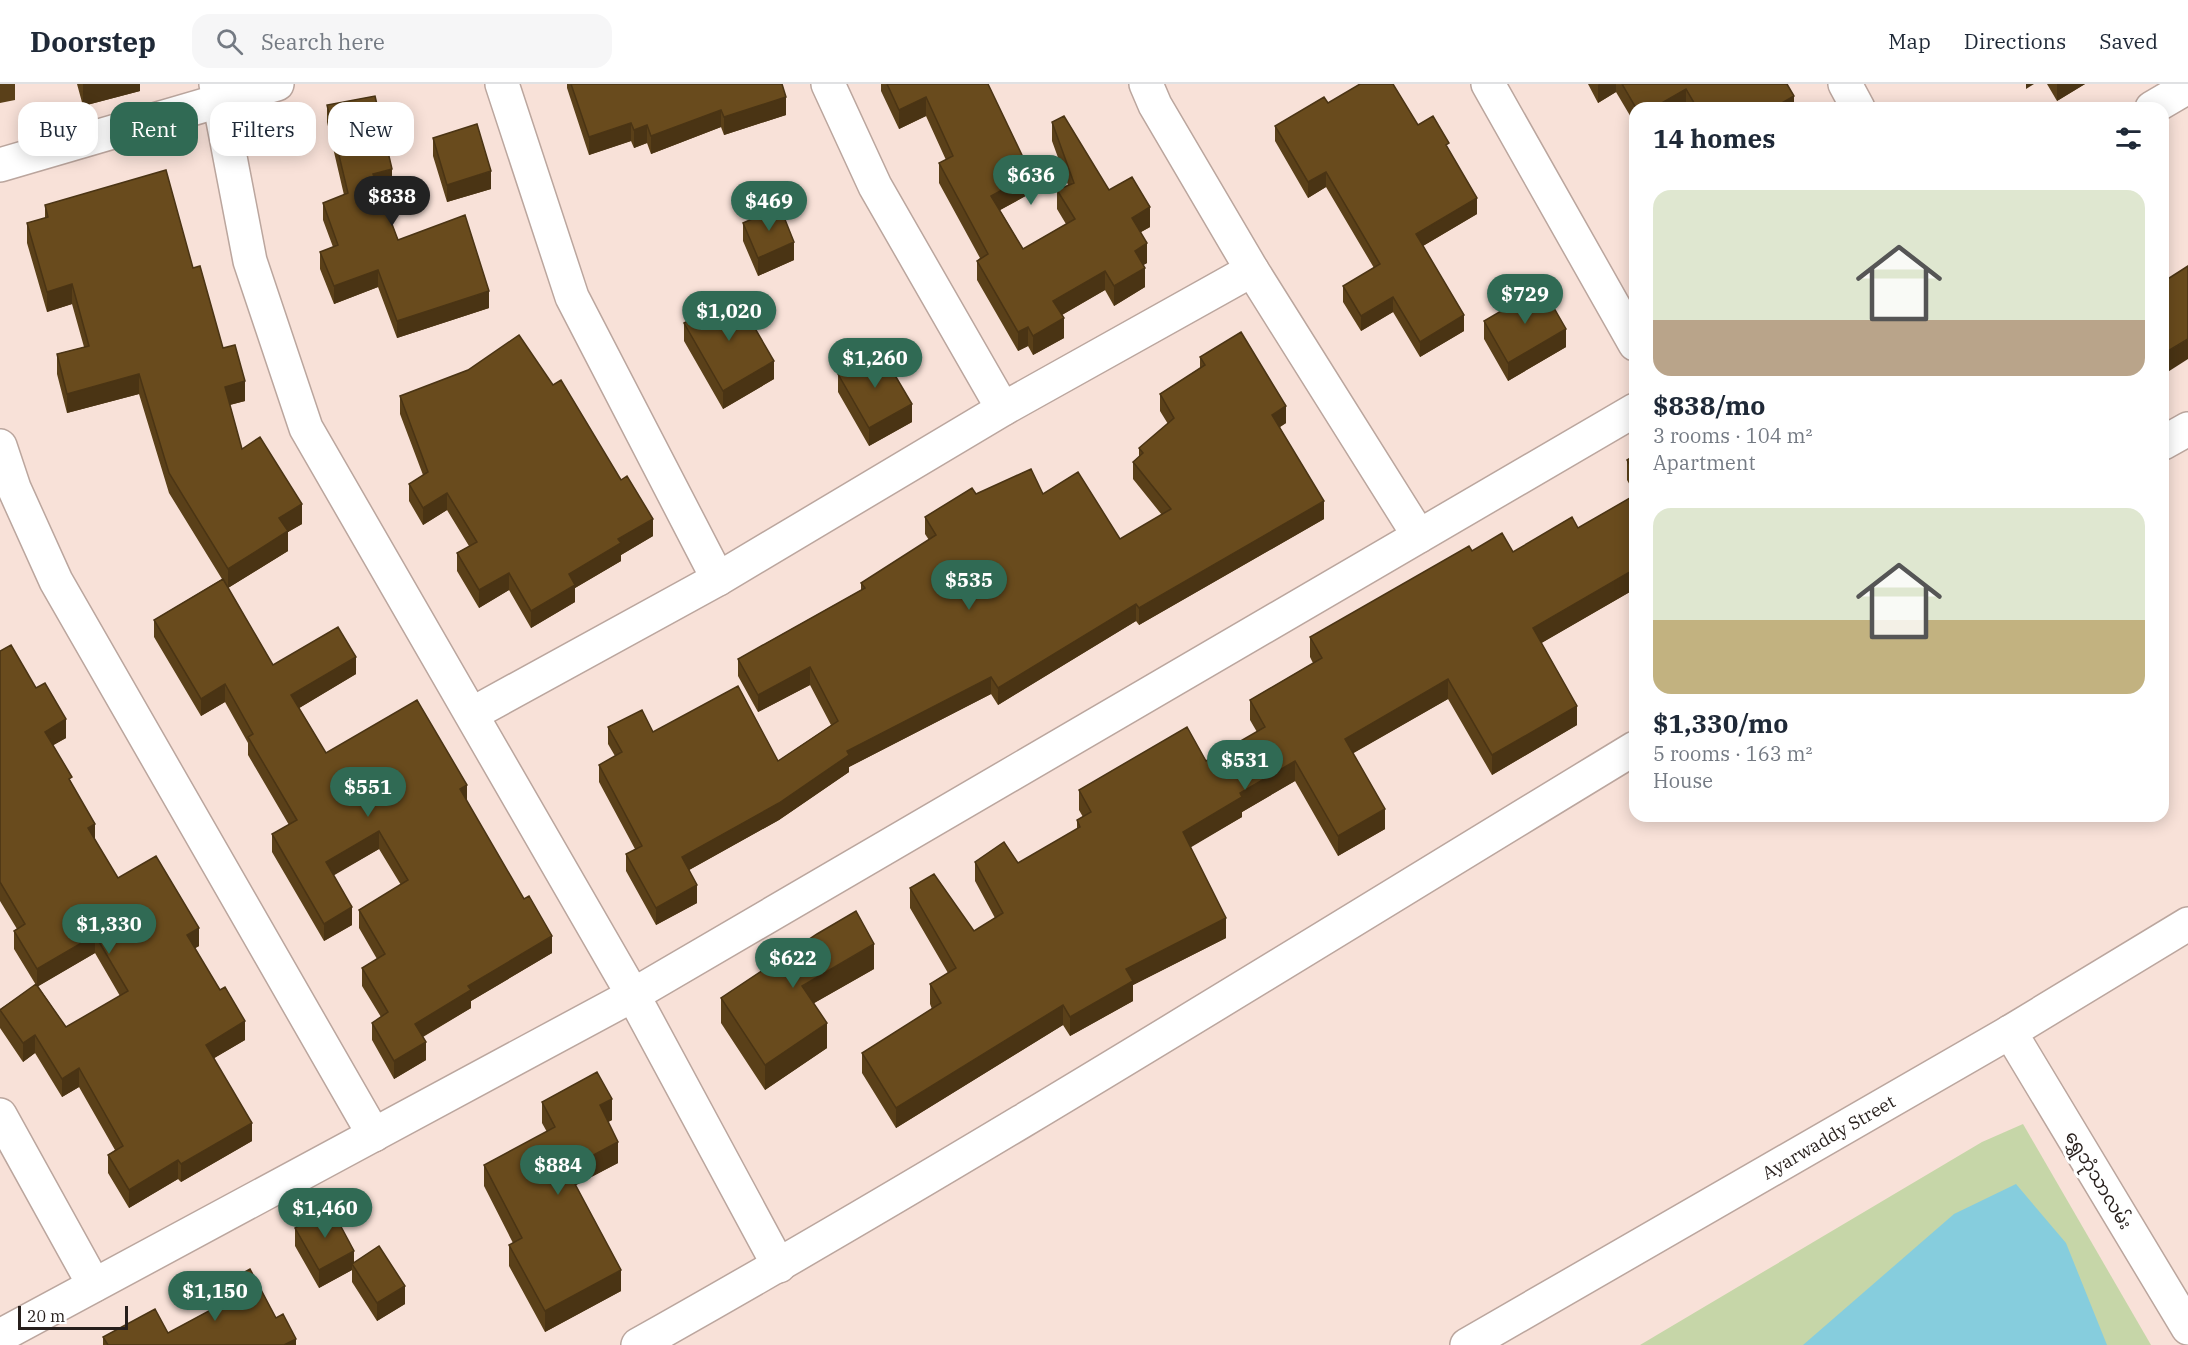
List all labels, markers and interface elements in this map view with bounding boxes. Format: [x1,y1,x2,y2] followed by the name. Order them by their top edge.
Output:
[192,14,612,68] search box
[30,23,156,60] text: Doorstep
[213,25,246,58] icon: search
[261,27,385,56] text: Search here
[1888,27,1931,55] text: Map
[1964,27,2066,55] text: Directions
[2099,27,2158,55] text: Saved
[18,102,98,156] chip: Buy
[110,102,198,156] chip: Rent
[210,102,316,156] chip: Filters
[328,102,414,156] chip: New
[1653,121,1775,155] text: 14 homes
[2112,122,2145,155] icon: filters
[995,155,1067,206] pin: $636
[1007,161,1055,188] text: $636
[356,176,428,227] pin: $838
[733,181,805,232] pin: $469
[368,182,416,209] text: $838
[745,187,793,214] text: $469
[1845,229,1953,337] icon: home
[1489,274,1561,325] pin: $729
[1501,280,1549,307] text: $729
[680,291,778,342] pin: $1,020
[696,297,762,324] text: $1,020
[826,338,924,389] pin: $1,260
[842,344,908,371] text: $1,260
[1653,388,1765,422] text: $838/mo
[1653,422,1812,449] text: 3 rooms · 104 m²
[1653,449,1756,476] text: Apartment
[1845,547,1953,655] icon: home
[933,560,1005,611] pin: $535
[945,566,993,593] text: $535
[1653,706,1788,740] text: $1,330/mo
[1209,740,1281,791] pin: $531
[1653,740,1812,767] text: 5 rooms · 163 m²
[1221,746,1269,773] text: $531
[332,767,404,818] pin: $551
[1653,767,1713,794] text: House
[344,773,392,800] text: $551
[60,904,158,955] pin: $1,330
[76,910,142,937] text: $1,330
[757,938,829,989] pin: $622
[769,944,817,971] text: $622
[1758,1089,1899,1184] street label: Ayarwaddy Street
[2057,1126,2138,1236] street label: ရွှေဘုံသာလမ်း
[522,1145,594,1196] pin: $884
[534,1151,582,1178] text: $884
[276,1188,374,1239] pin: $1,460
[292,1194,358,1221] text: $1,460
[166,1271,264,1322] pin: $1,150
[182,1277,248,1304] text: $1,150
[18,1303,128,1330] scale bar
[27,1306,65,1326] text: 20 m

